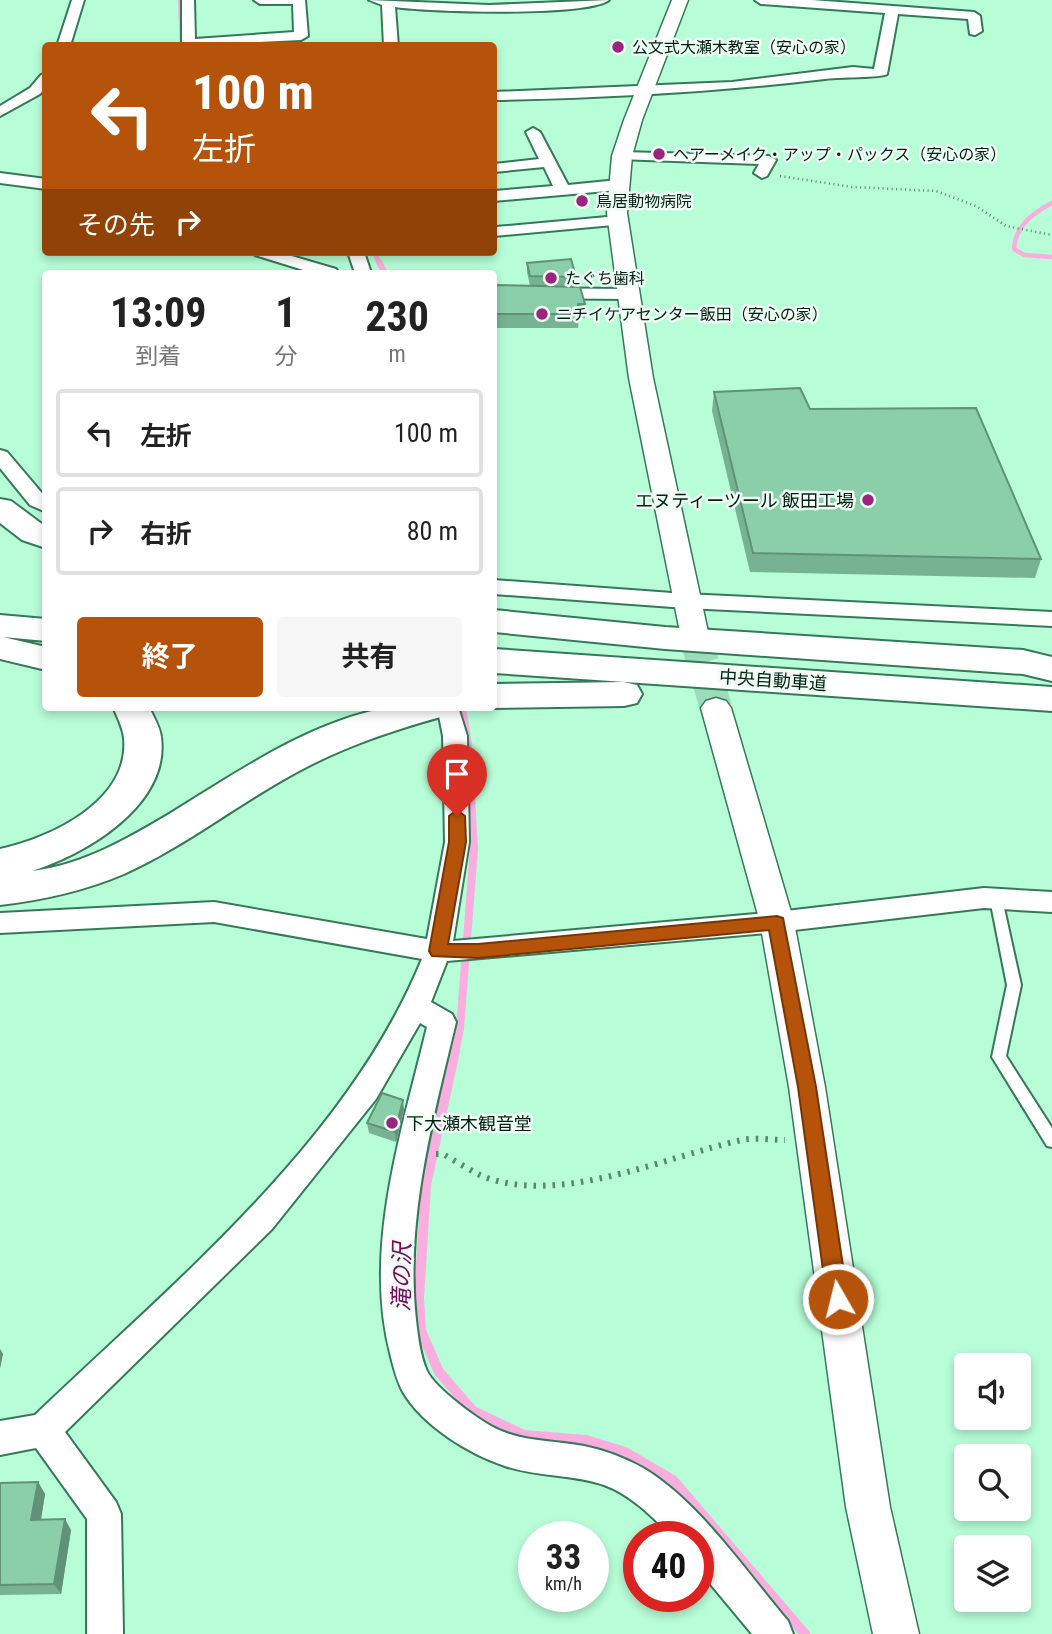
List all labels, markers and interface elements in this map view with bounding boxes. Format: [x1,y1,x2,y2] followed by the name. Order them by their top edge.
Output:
[632,38,856,57] place label: 公文式大瀬木教室（安心の家）
[610,39,626,55] marker: 公文式大瀬木教室（安心の家）
[192,64,314,121] text: 100 m
[77,70,168,161] icon: left
[192,130,256,168] text: 左折
[673,145,1006,164] place label: ヘアーメイク・アップ・パックス（安心の家）
[651,146,667,162] marker: ヘアーメイク・アップ・パックス（安心の家）
[596,192,692,211] place label: 鳥居動物病院
[574,193,590,209] marker: 鳥居動物病院
[169,203,207,241] icon: right
[77,210,155,240] text: その先
[565,269,645,288] place label: たぐち歯科
[543,270,559,286] marker: たぐち歯科
[110,288,206,337] text: 13:09
[275,288,296,337] text: 1
[365,292,429,341] text: 230
[556,305,828,324] place label: ニチイケアセンター飯田（安心の家）
[534,306,550,322] marker: ニチイケアセンター飯田（安心の家）
[388,341,406,368] text: m
[135,343,181,370] text: 到着
[274,343,297,370] text: 分
[81,414,119,452] icon: left
[394,418,458,448] text: 100 m
[140,421,192,451] text: 左折
[635,490,854,511] place label: エヌティーツール 飯田工場
[860,492,876,508] marker: エヌティーツール 飯田工場
[81,512,119,550] icon: right
[407,516,458,546] text: 80 m
[140,519,192,549] text: 右折
[77,617,263,697] button: 終了
[277,617,462,697] button: 共有
[718,666,828,694] street label: 中央自動車道
[427,744,487,816] pin
[438,755,476,793] icon: arrive
[406,1113,532,1134] place label: 下大瀬木観音堂
[384,1115,400,1131] marker: 下大瀬木観音堂
[388,1239,416,1312] water label: 滝の沢
[801,1262,875,1336] position arrow
[954,1353,1031,1612] map controls
[954,1353,1031,1430] button: sound
[954,1444,1031,1521] button: search
[623,1521,714,1612] speed limit sign: 40
[954,1535,1031,1612] button: layers
[546,1537,581,1578] text: 33
[545,1573,582,1594] text: km/h

